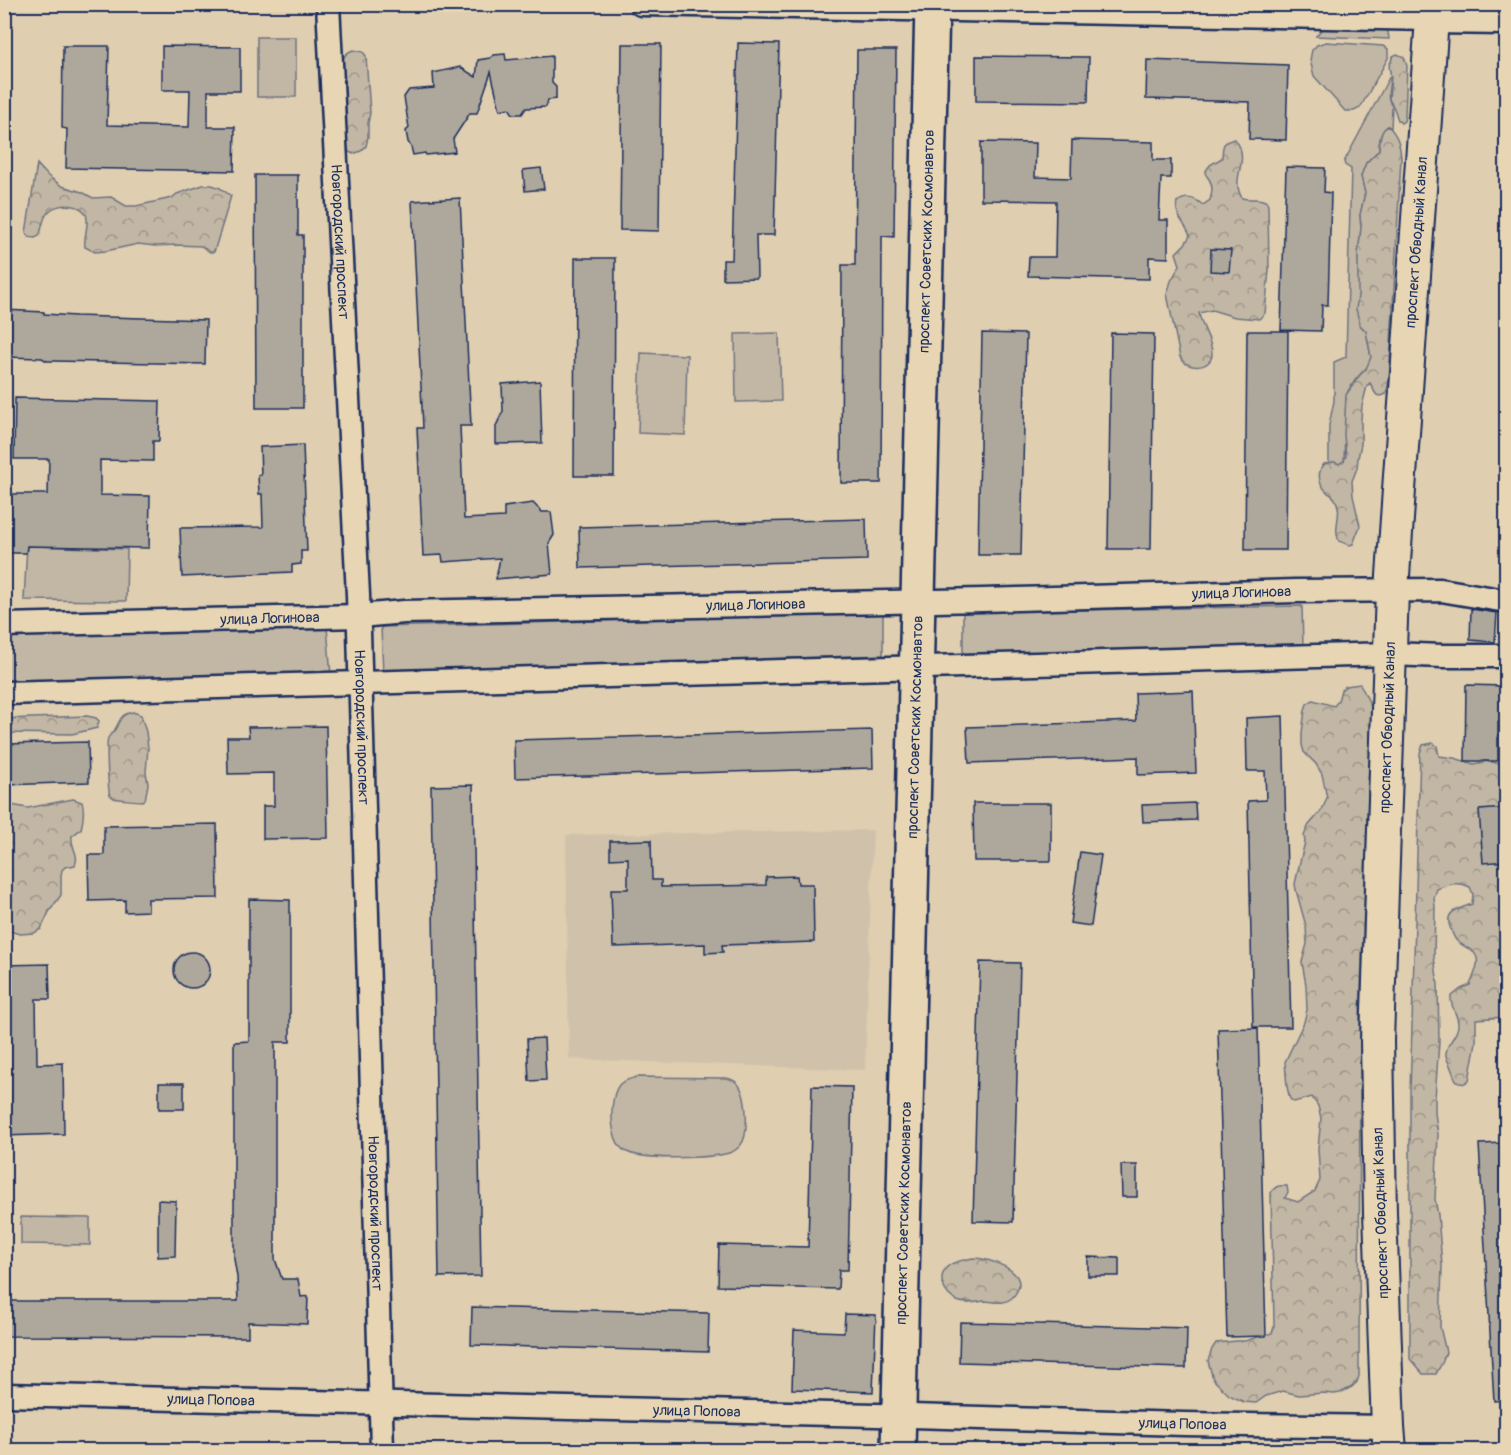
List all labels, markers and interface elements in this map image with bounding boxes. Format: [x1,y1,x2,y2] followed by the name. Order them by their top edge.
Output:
[914,129,939,353] street label: проспект Советских Космонавтов
[1401,156,1432,329] street label: проспект Обводный Канал
[327,164,354,320] street label: Новгородский проспект
[1190,582,1291,604] street label: улица Логинова
[705,594,806,615] street label: улица Логинова
[219,608,320,629] street label: улица Логинова
[903,615,927,839] street label: проспект Советских Космонавтов
[1375,641,1400,814] street label: проспект Обводный Канал
[350,649,373,806] street label: Новгородский проспект
[891,1101,916,1325] street label: проспект Советских Космонавтов
[1369,1127,1393,1299] street label: проспект Обводный Канал
[364,1135,387,1292] street label: Новгородский проспект
[166,1389,255,1410] street label: улица Попова
[652,1400,741,1421] street label: улица Попова
[1137,1413,1227,1434] street label: улица Попова

